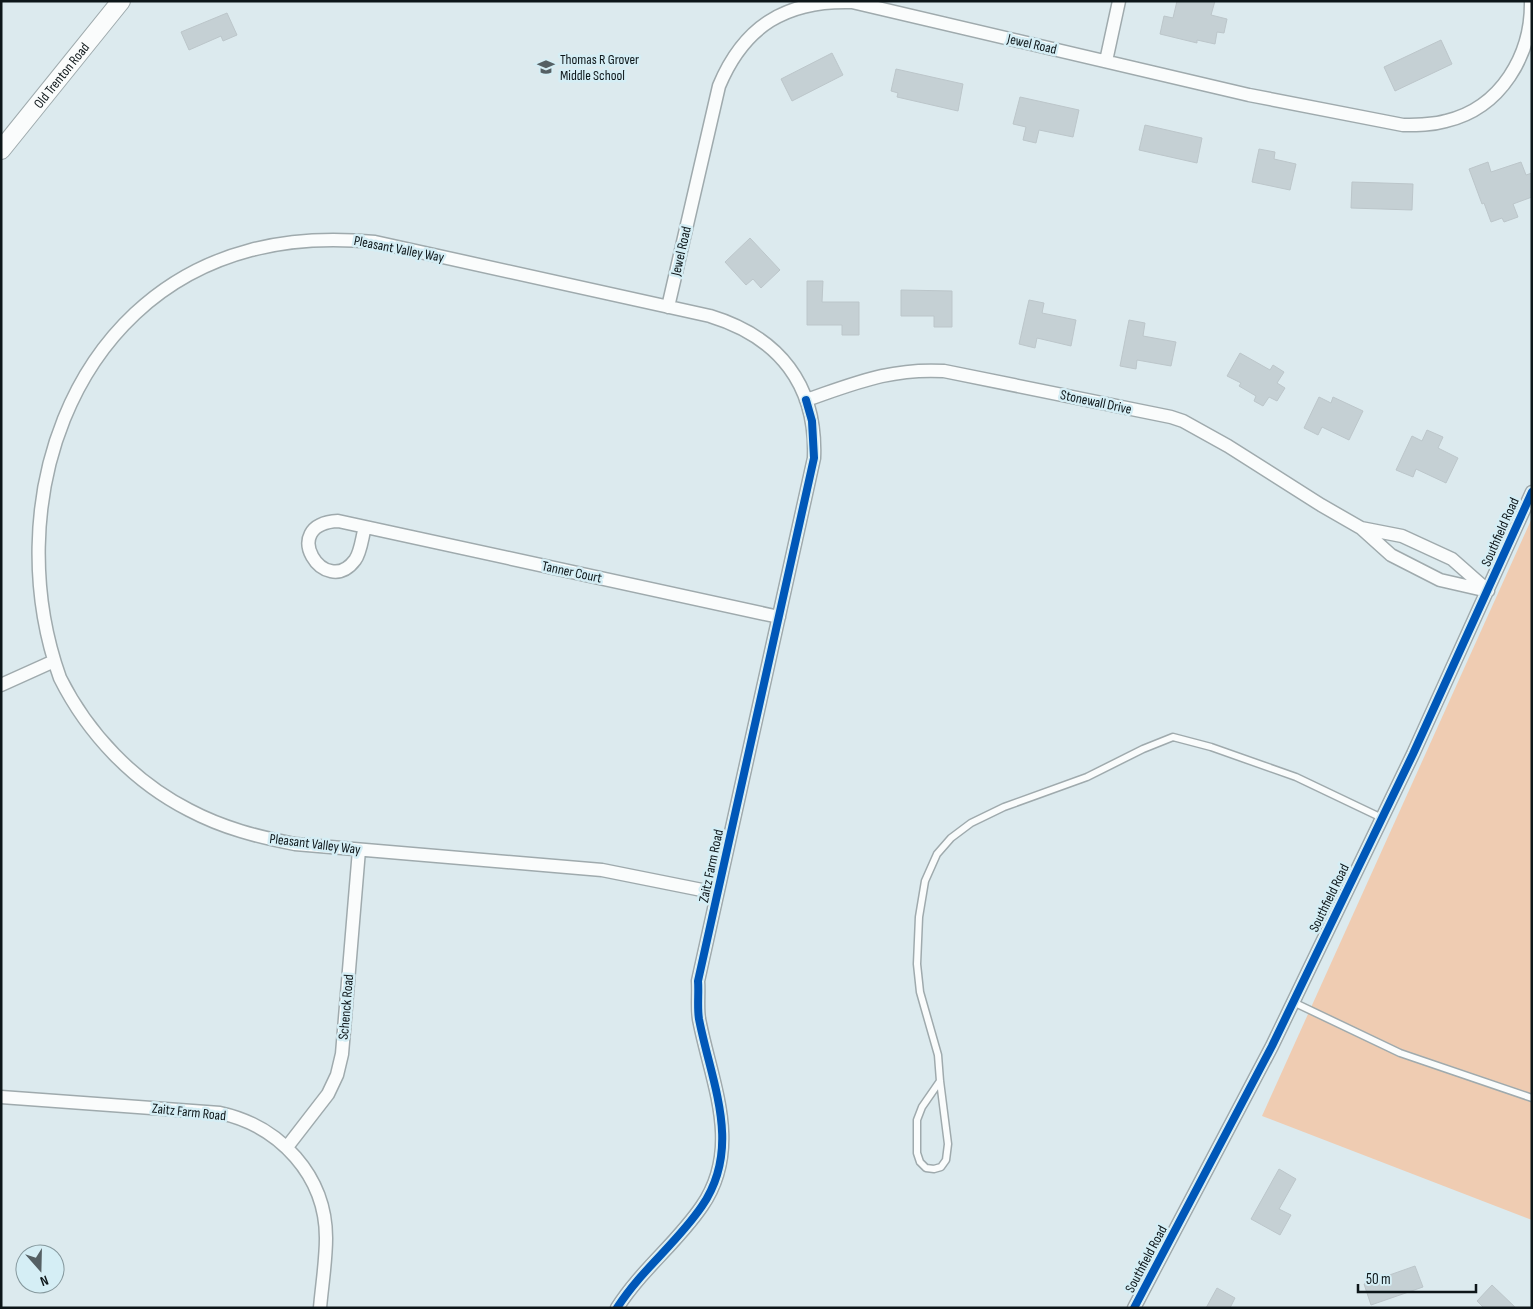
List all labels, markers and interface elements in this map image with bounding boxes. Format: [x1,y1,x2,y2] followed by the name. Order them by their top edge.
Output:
[1005,30,1058,58] street label: Jewel Road
[30,39,93,111] street label: Old Trenton Road
[560,51,639,84] place label: Thomas R Grover Middle School
[536,57,556,77] school or university icon: Thomas R Grover Middle School
[667,225,695,278] street label: Jewel Road
[352,232,446,266] street label: Pleasant Valley Way
[1059,386,1133,418] street label: Stonewall Drive
[1477,495,1523,569] street label: Southfield Road
[540,557,604,587] street label: Tanner Court
[695,828,727,904] street label: Zaitz Farm Road
[269,830,362,858] street label: Pleasant Valley Way
[1305,861,1353,935] street label: Southfield Road
[335,973,357,1040] street label: Schenck Road
[151,1100,227,1124] street label: Zaitz Farm Road
[1121,1222,1171,1296] street label: Southfield Road
[15,1244,65,1294] north arrow
[1358,1262,1476,1294] scale bar
[1366,1270,1391,1289] text: 50 m
[38,1271,51,1290] text: N

